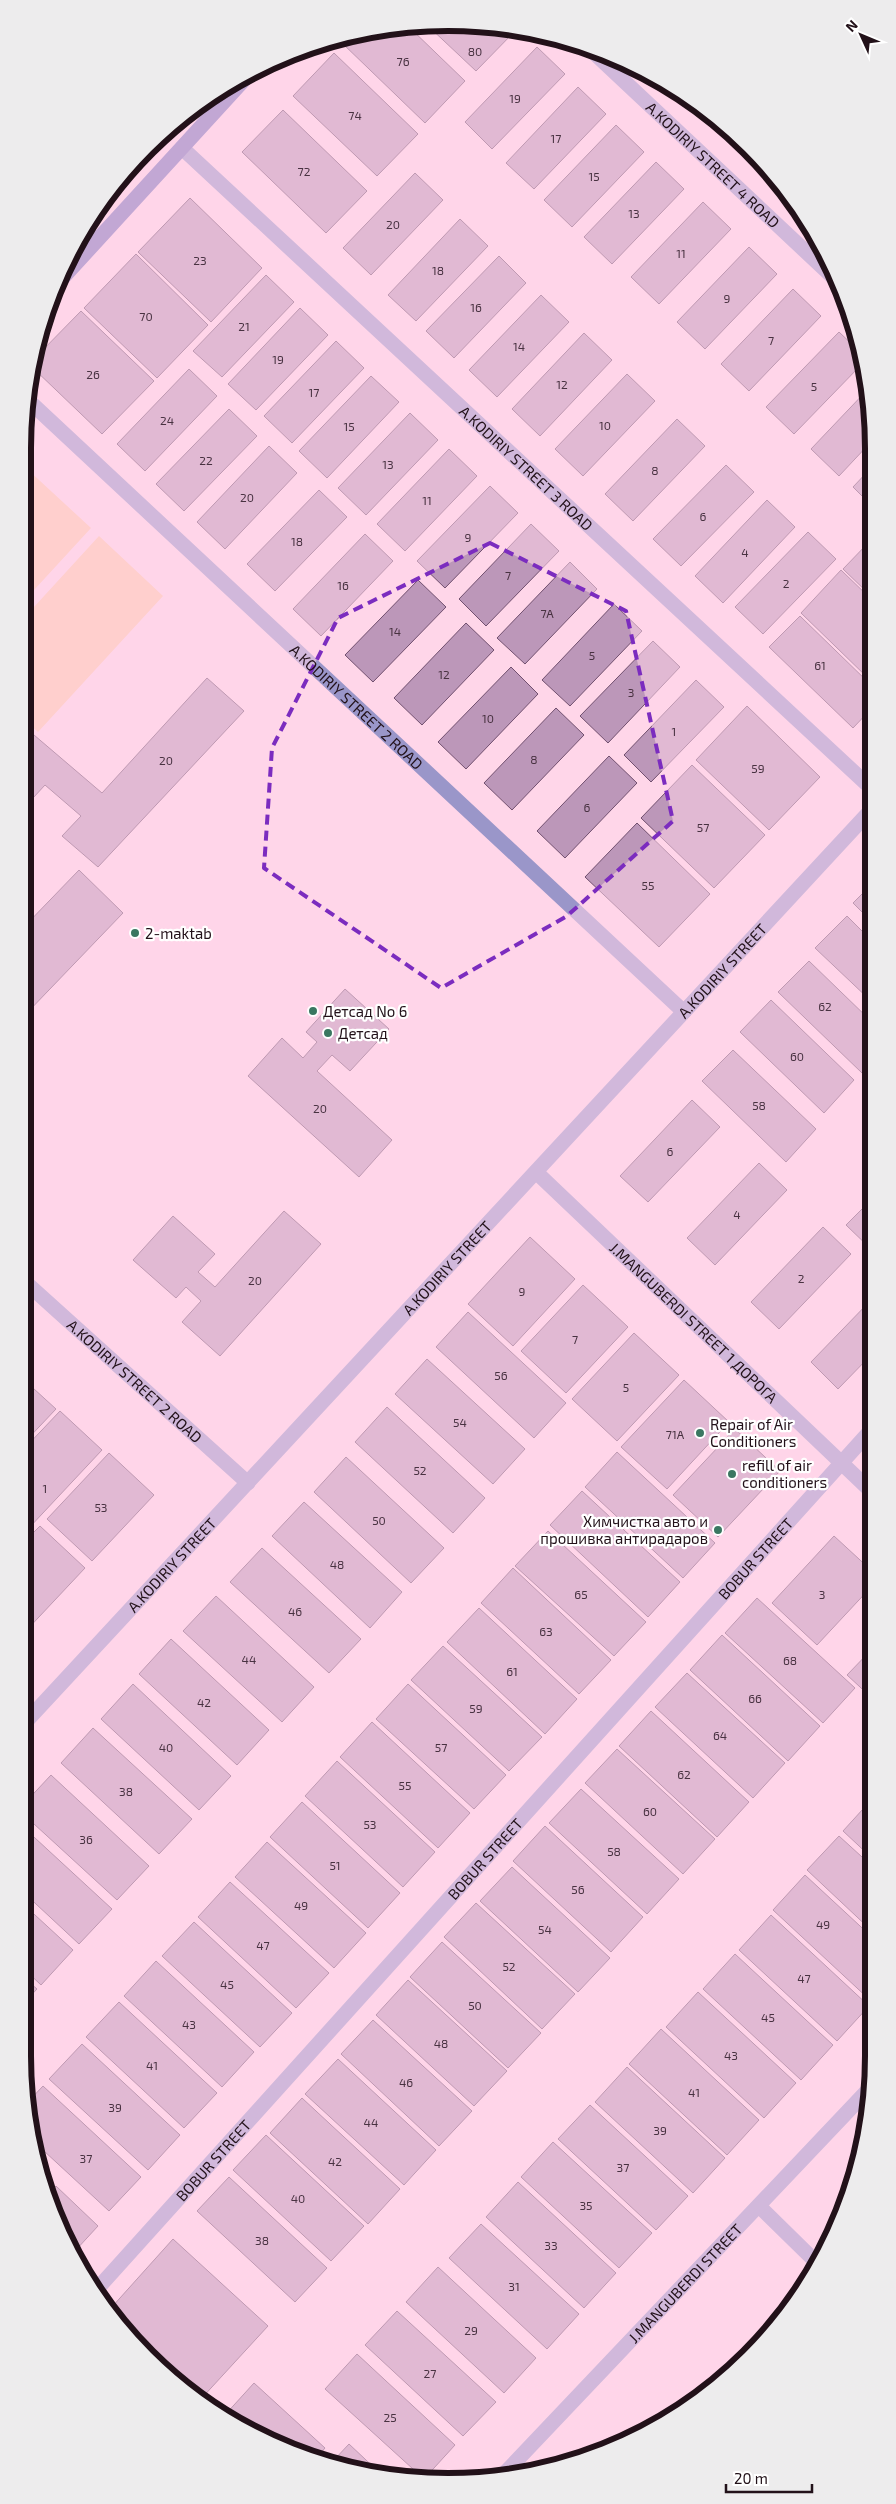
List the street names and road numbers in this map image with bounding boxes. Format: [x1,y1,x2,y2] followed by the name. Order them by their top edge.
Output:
[643,98,783,231] street label: A.KODIRIY STREET 4 ROAD
[456,402,597,534] street label: A.KODIRIY STREET 3 ROAD
[286,640,427,773] street label: A.KODIRIY STREET 2 ROAD
[674,920,770,1021] street label: A.KODIRIY STREET
[399,1217,495,1318] street label: A.KODIRIY STREET
[606,1238,782,1407] street label: J.MANGUBERDI STREET 1 ДОРОГА
[64,1315,206,1446] street label: A.KODIRIY STREET 2 ROAD
[124,1514,220,1615] street label: A.KODIRIY STREET
[714,1514,797,1603] street label: BOBUR STREET
[444,1814,526,1903] street label: BOBUR STREET
[172,2116,255,2205] street label: BOBUR STREET
[624,2220,746,2346] street label: J.MANGUBERDI STREET

